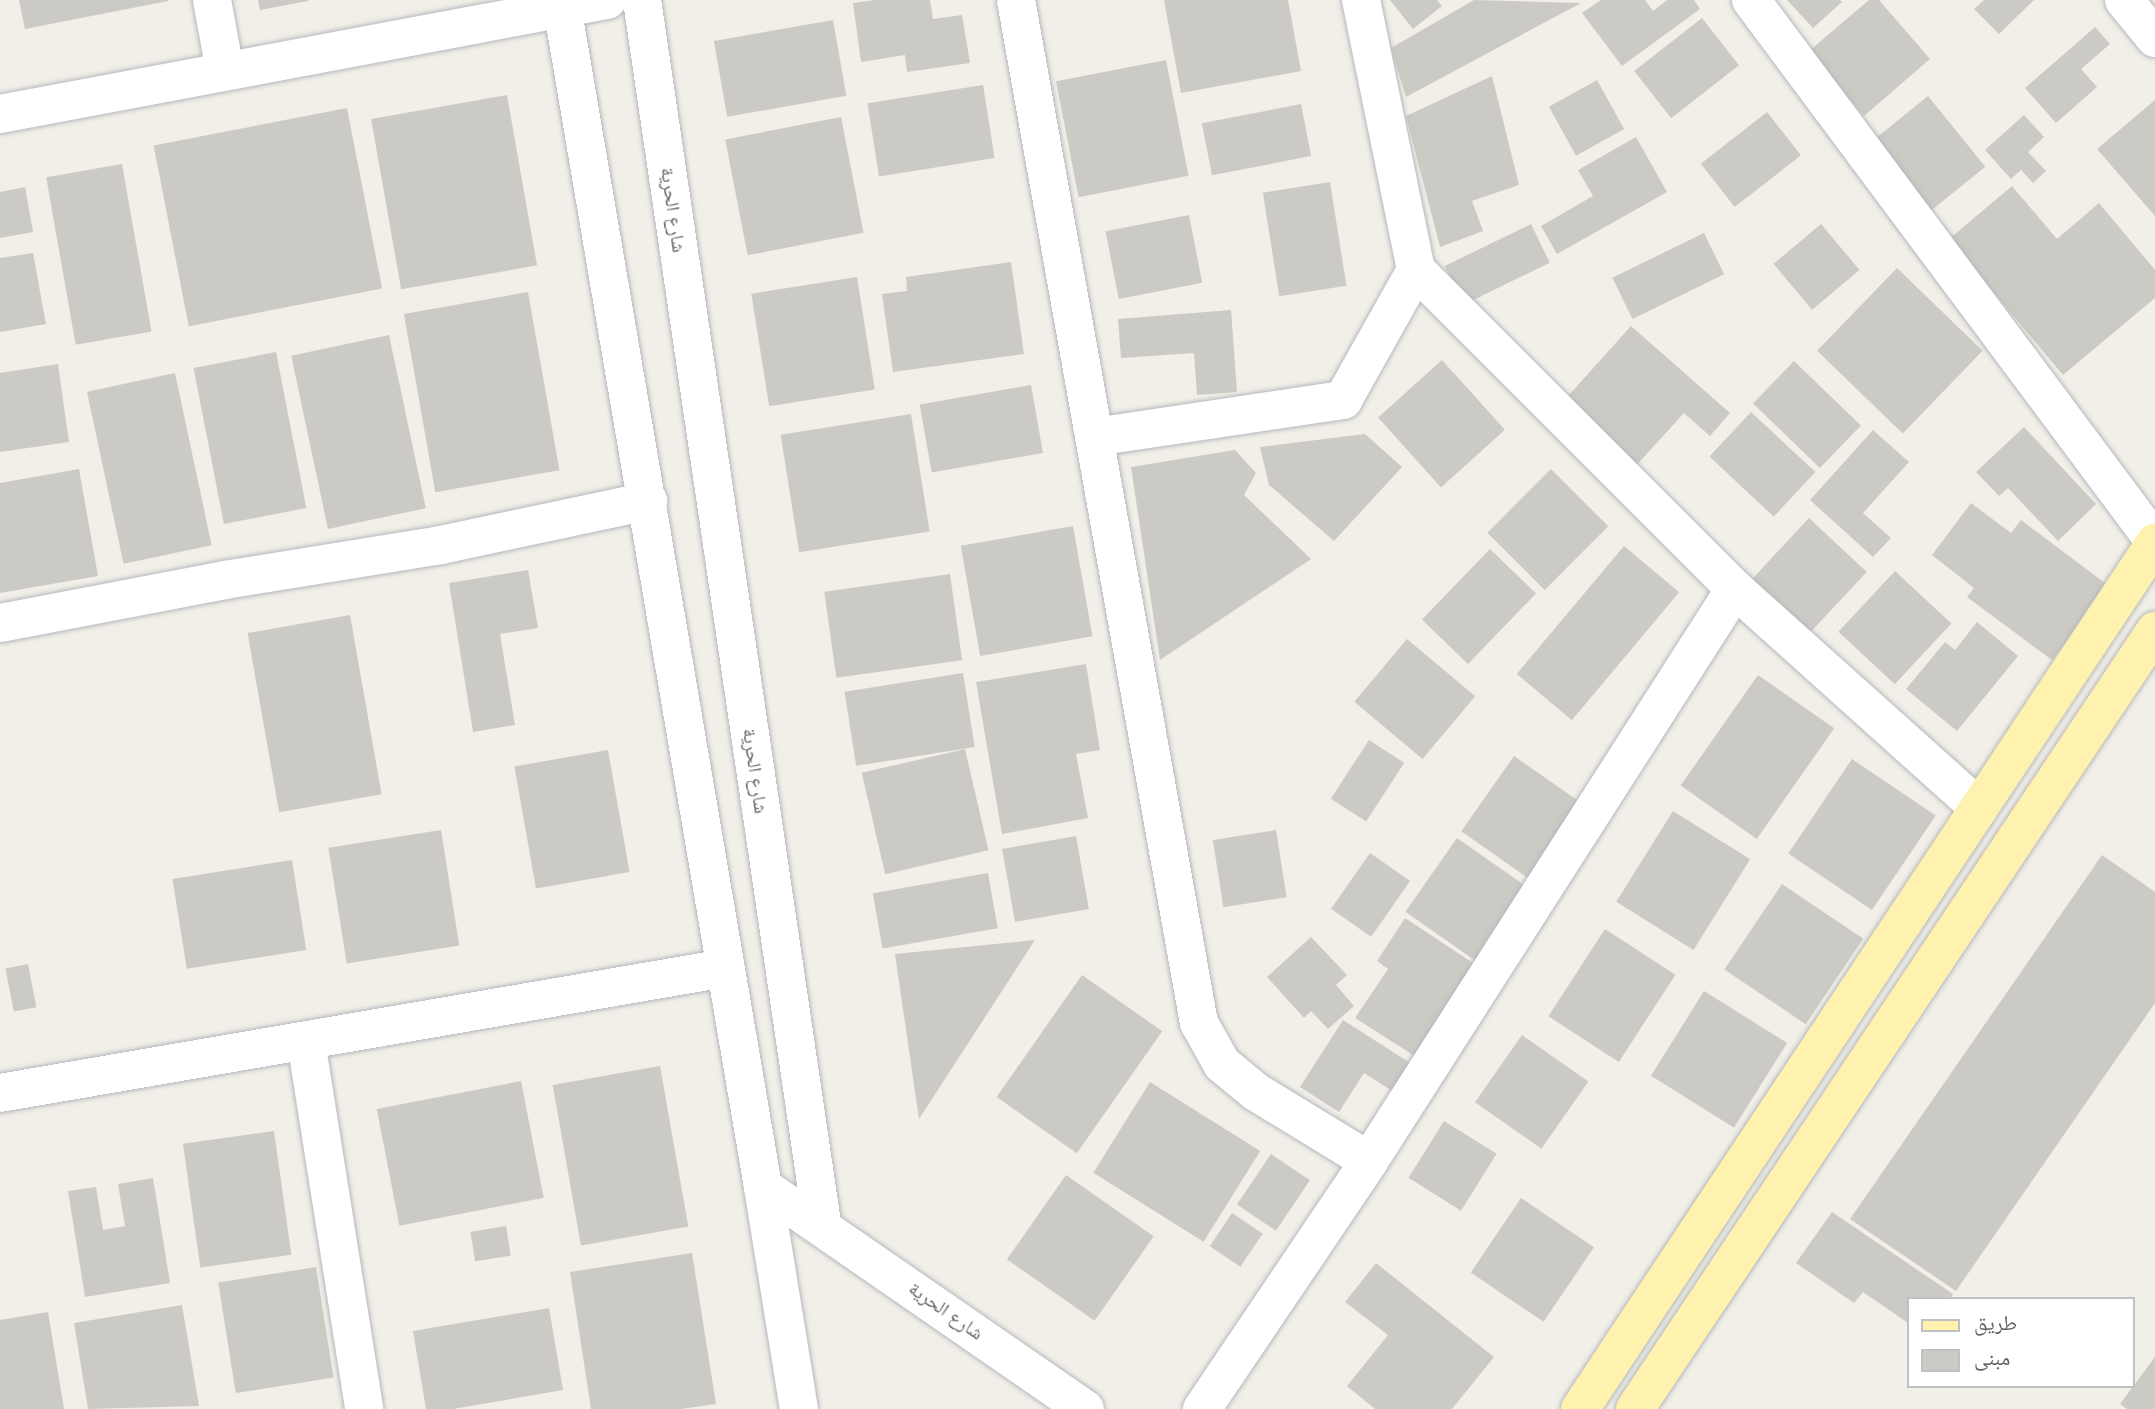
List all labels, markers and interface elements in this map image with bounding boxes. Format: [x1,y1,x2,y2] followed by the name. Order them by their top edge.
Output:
[656,166,690,254] street label: شارع الحرية
[738,727,772,815] street label: شارع الحرية
[904,1277,988,1345] street label: شارع الحرية
[1906,1297,2134,1388] legend
[1974,1308,2017,1338] text: طريق
[1974,1343,2010,1373] text: مبنى

